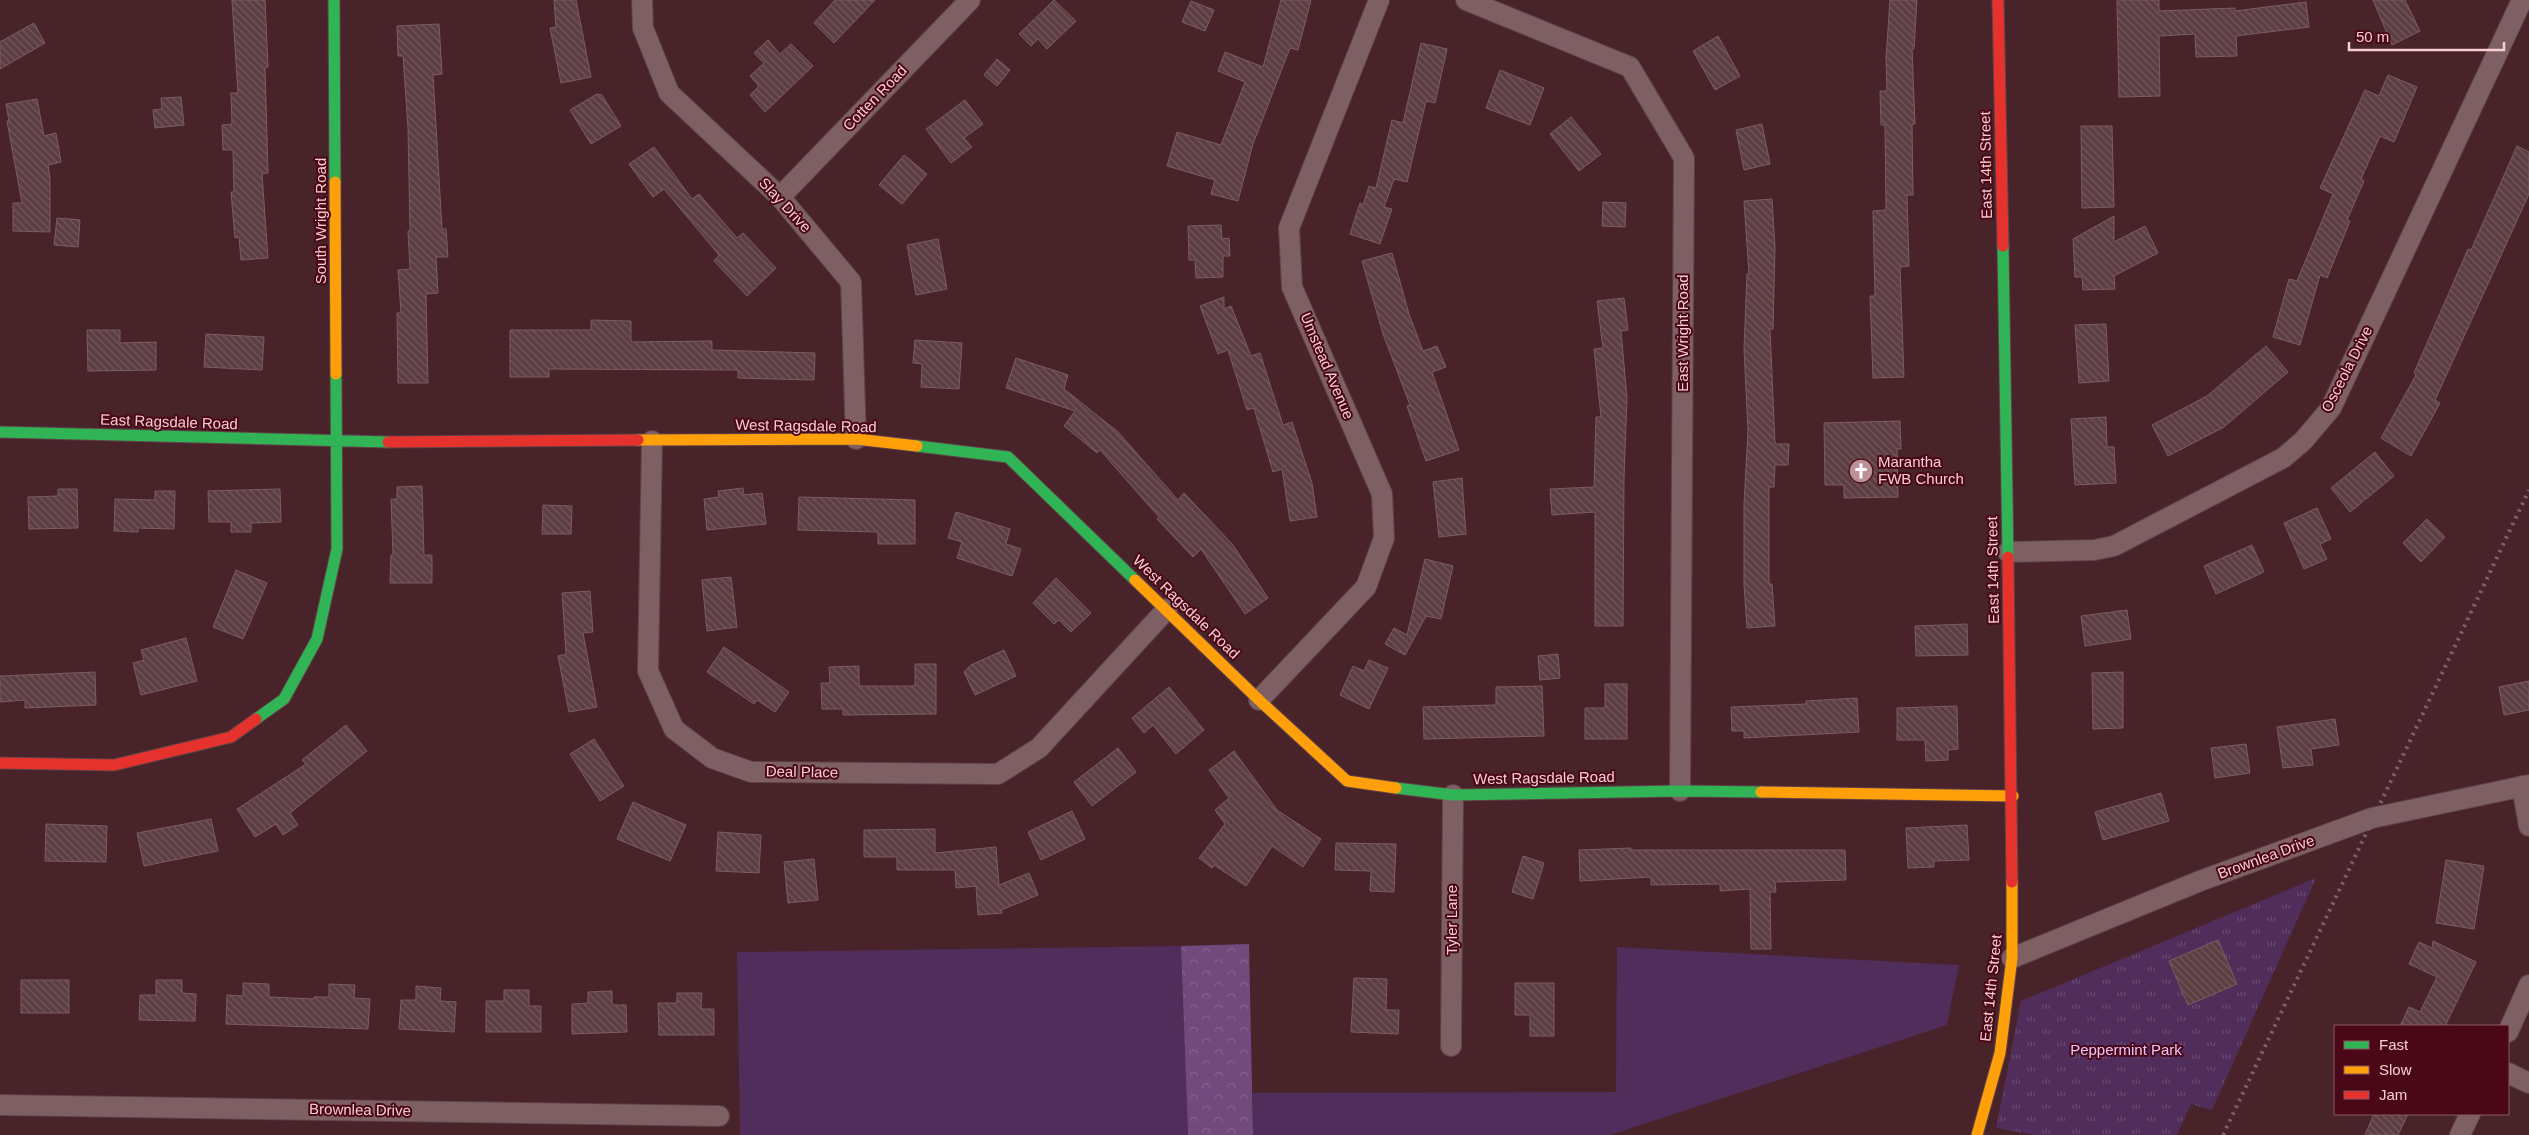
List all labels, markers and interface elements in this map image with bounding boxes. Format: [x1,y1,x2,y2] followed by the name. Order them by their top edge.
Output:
[2349,20,2504,52] scale bar
[2356,28,2389,45] text: 50 m
[839,61,910,134] street label: Cotten Road
[1976,110,1995,219] street label: East 14th Street
[312,158,329,284] street label: South Wright Road
[756,174,815,235] street label: Slay Drive
[1674,274,1691,392] street label: East Wright Road
[1297,310,1358,422] street label: Umstead Avenue
[2318,323,2376,415] street label: Osceola Drive
[100,411,238,432] street label: East Ragsdale Road
[735,416,877,435] street label: West Ragsdale Road
[1878,453,1964,487] place label: Marantha FWB Church
[1848,458,1874,484] church icon: Marantha FWB Church
[1983,515,2002,624] street label: East 14th Street
[1130,551,1243,662] street label: West Ragsdale Road
[766,762,838,781] street label: Deal Place
[1473,768,1615,787] street label: West Ragsdale Road
[2215,831,2317,882] street label: Brownlea Drive
[1443,885,1460,955] street label: Tyler Lane
[1976,933,2005,1042] street label: East 14th Street
[2334,1025,2509,1115] legend
[2379,1036,2409,1053] text: Fast
[2070,1041,2182,1058] park label: Peppermint Park
[2379,1061,2412,1078] text: Slow
[2379,1086,2407,1103] text: Jam
[309,1100,411,1119] street label: Brownlea Drive

